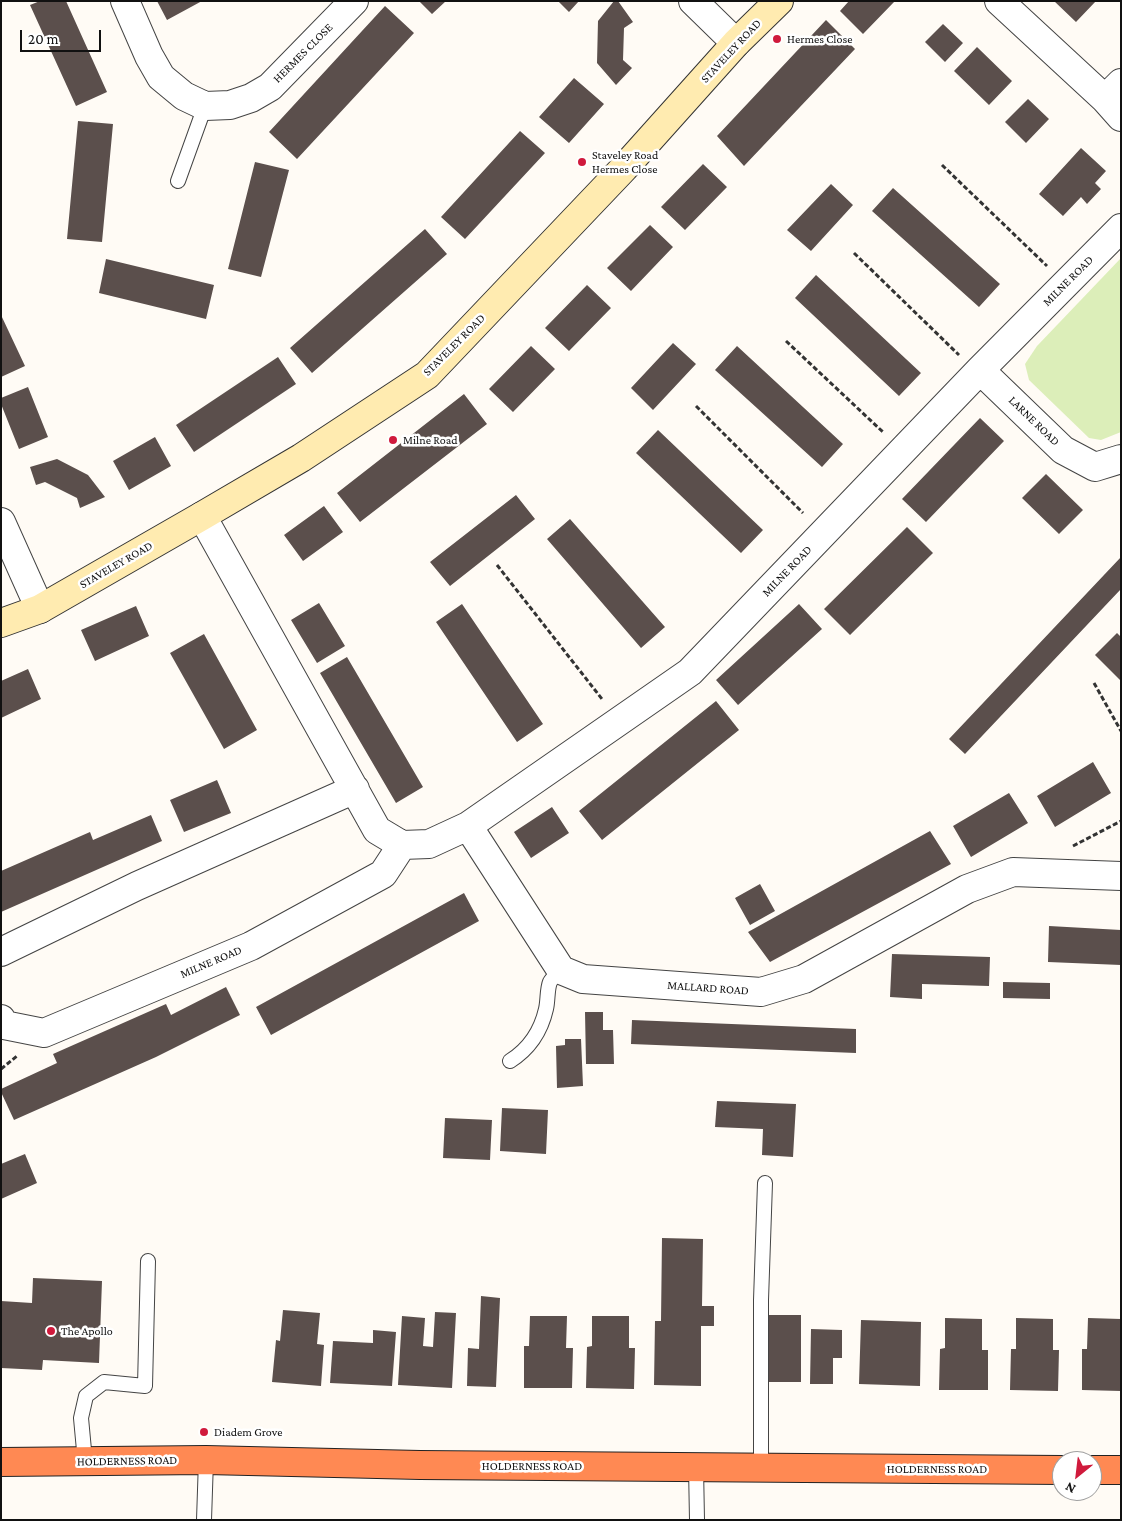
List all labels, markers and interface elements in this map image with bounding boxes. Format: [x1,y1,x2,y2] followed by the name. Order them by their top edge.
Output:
[698,16,764,86] street label: STAVELEY ROAD
[22,20,104,52] scale bar
[270,20,336,86] street label: HERMES CLOSE
[28,31,59,47] text: 20 m
[787,32,852,46] place label: Hermes Close
[771,33,783,45] marker: Hermes Close
[592,148,658,176] place label: Staveley Road Hermes Close
[576,156,588,168] marker: Staveley Road Hermes Close
[1040,253,1096,309] street label: MILNE ROAD
[420,311,488,379] street label: STAVELEY ROAD
[1005,393,1063,449] street label: LARNE ROAD
[403,433,458,447] place label: Milne Road
[387,434,399,446] marker: Milne Road
[77,538,155,592] street label: STAVELEY ROAD
[759,542,815,600] street label: MILNE ROAD
[178,943,244,981] street label: MILNE ROAD
[667,978,749,998] street label: MALLARD ROAD
[61,1324,113,1338] place label: The Apollo
[45,1325,57,1337] marker: The Apollo
[214,1425,282,1439] place label: Diadem Grove
[198,1426,210,1438] marker: Diadem Grove
[1052,1451,1102,1501] north arrow
[77,1453,177,1469] street label: HOLDERNESS ROAD
[482,1459,582,1473] street label: HOLDERNESS ROAD
[887,1462,987,1476] street label: HOLDERNESS ROAD
[1062,1479,1078,1498] text: N

